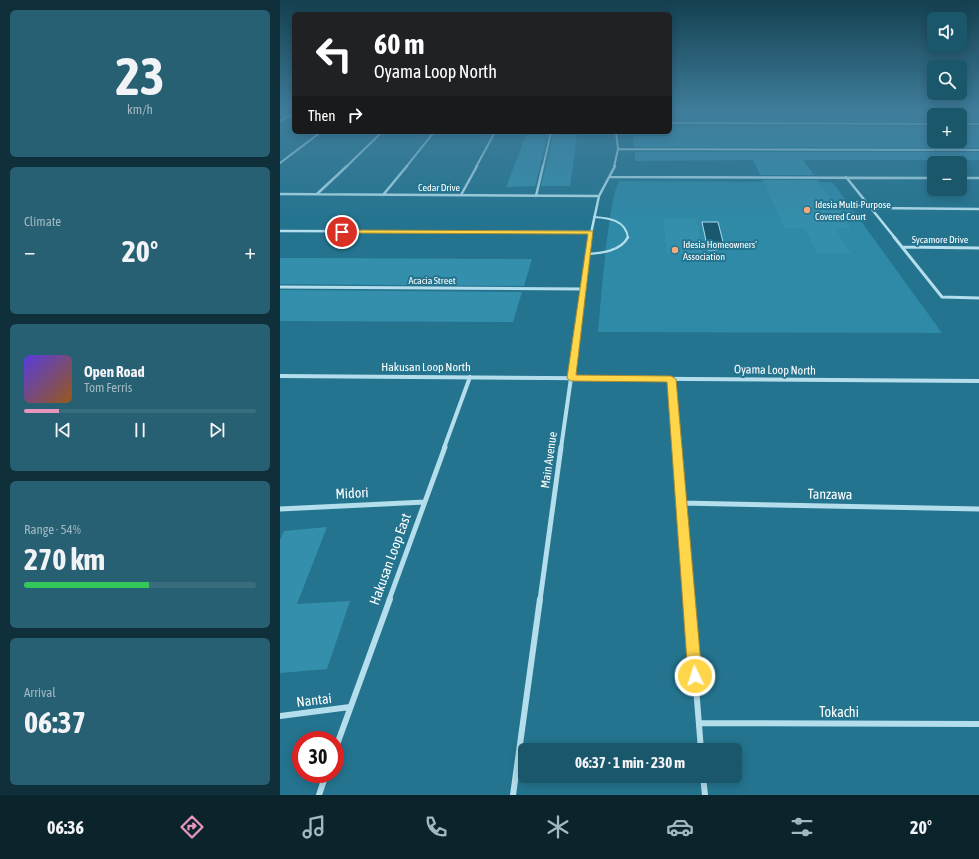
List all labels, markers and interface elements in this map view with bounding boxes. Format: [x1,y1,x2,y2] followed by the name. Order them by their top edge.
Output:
[927,12,967,196] map controls
[927,12,967,52] button: sound
[308,28,360,80] icon: left
[374,28,424,60] text: 60 m
[116,46,164,106] text: 23
[927,60,967,100] button: search
[374,61,497,82] text: Oyama Loop North
[127,102,153,117] text: km/h
[344,104,366,126] icon: right
[308,107,336,124] text: Then
[927,108,967,148] button: +
[927,156,967,196] button: −
[418,182,461,193] street label: Cedar Drive
[815,199,891,222] place label: Idesia Multi-Purpose Covered Court
[802,205,812,215] marker: Idesia Multi-Purpose Covered Court
[24,214,61,229] text: Climate
[325,215,359,249] pin
[331,221,353,243] icon: arrive
[122,234,158,268] text: 20°
[912,234,969,245] street label: Sycamore Drive
[24,238,35,264] text: −
[245,238,256,264] text: +
[683,239,757,262] place label: Idesia Homeowners' Association
[670,245,680,255] marker: Idesia Homeowners' Association
[408,275,456,286] street label: Acacia Street
[381,360,471,374] street label: Hakusan Loop North
[734,362,816,378] street label: Oyama Loop North
[84,363,145,380] text: Open Road
[84,380,132,395] text: Tom Ferris
[52,419,74,441] icon: previous
[129,419,151,441] icon: pause
[206,419,228,441] icon: next
[538,431,560,489] street label: Main Avenue
[335,484,369,502] street label: Midori
[807,486,853,502] street label: Tanzawa
[366,511,414,607] street label: Hakusan Loop East
[24,522,81,537] text: Range · 54%
[24,542,105,576] text: 270 km
[674,655,716,697] position arrow
[24,685,56,700] text: Arrival
[295,690,333,710] street label: Nantai
[819,704,859,720] street label: Tokachi
[24,705,86,739] text: 06:37
[292,731,344,783] speed limit sign: 30
[575,754,685,771] text: 06:37 · 1 min · 230 m
[178,813,206,841] icon: directions
[300,813,328,841] icon: music
[422,813,450,841] icon: phone
[544,813,572,841] icon: climate
[666,813,694,841] icon: car
[788,813,816,841] icon: filters
[47,817,84,838] text: 06:36
[910,817,932,838] text: 20°

